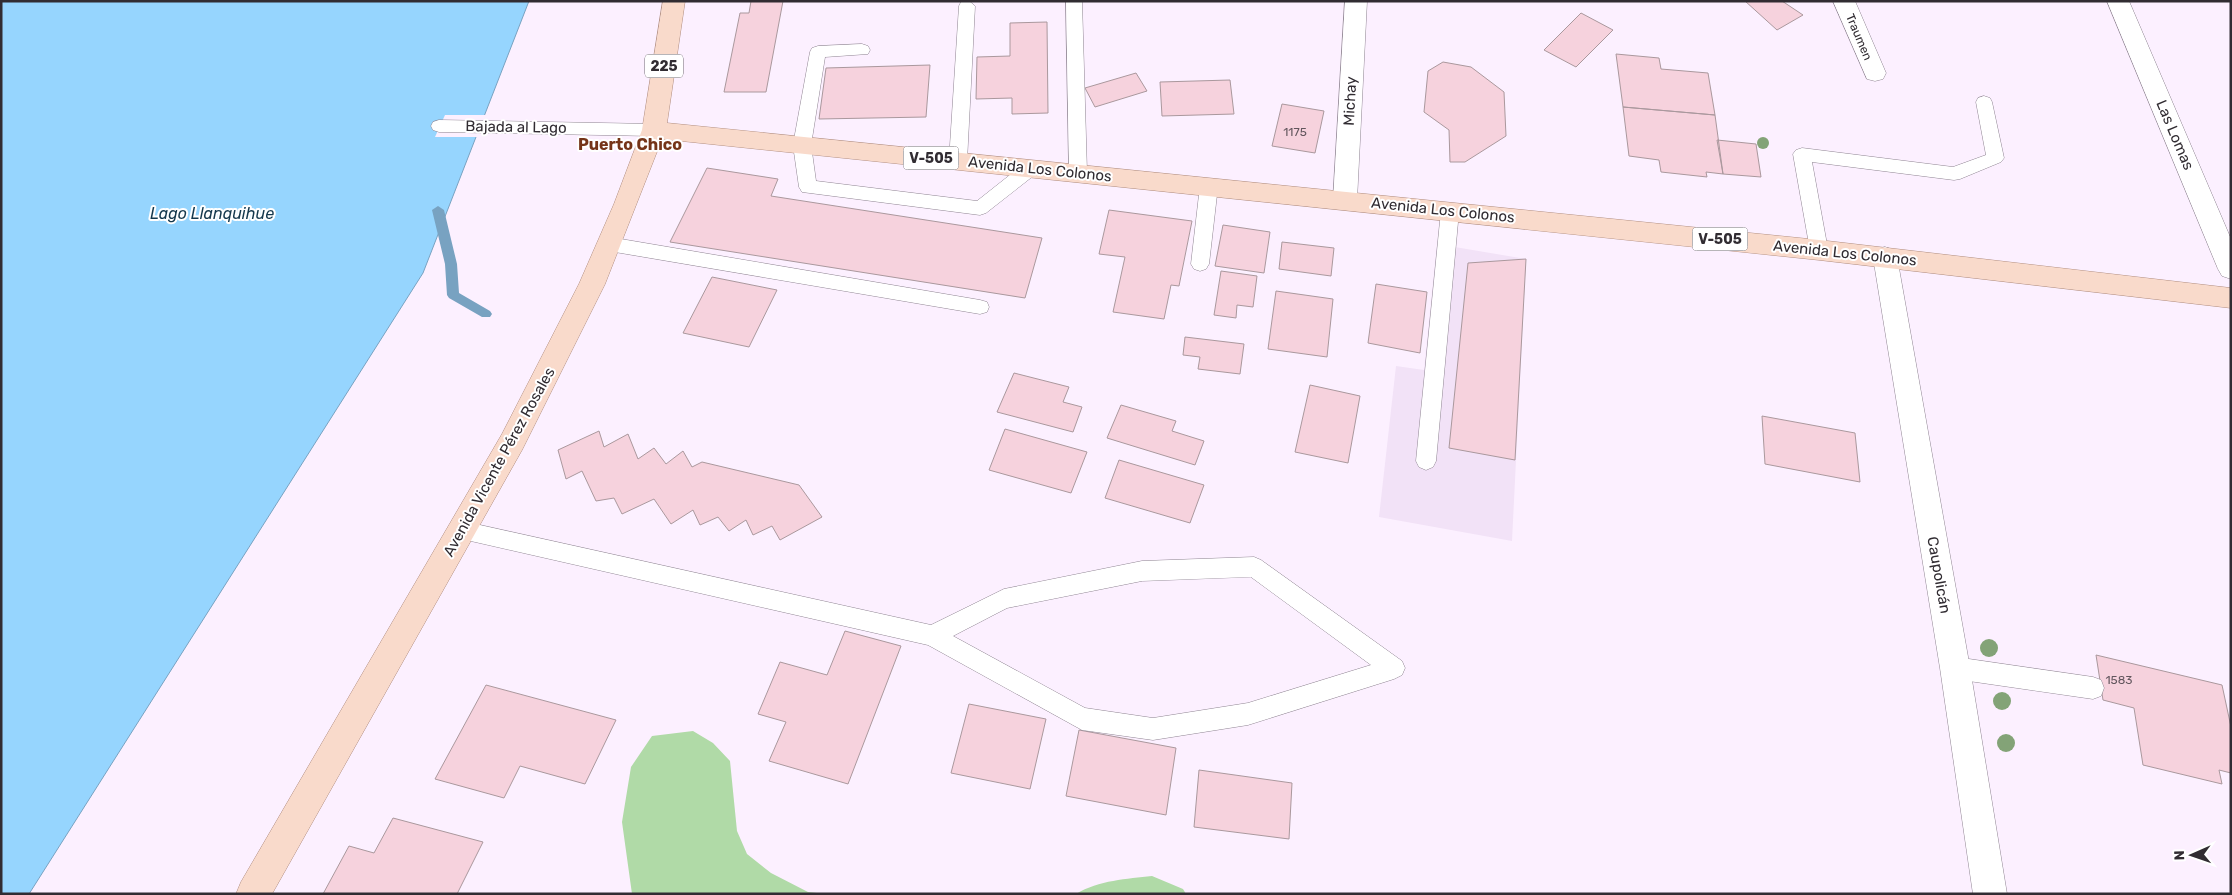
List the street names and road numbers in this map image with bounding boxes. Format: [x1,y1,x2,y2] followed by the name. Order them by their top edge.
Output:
[1843,12,1875,62] street label: Traumen
[645,54,683,78] road number: 225
[1340,76,1360,126] street label: Michay
[2152,97,2198,173] street label: Las Lomas
[465,117,567,137] street label: Bajada al Lago
[904,146,958,170] road number: V-505
[967,153,1113,186] street label: Avenida Los Colonos
[1370,194,1516,227] street label: Avenida Los Colonos
[1692,228,1748,250] road number: V-505
[1772,237,1918,270] street label: Avenida Los Colonos
[439,364,559,560] street label: Avenida Vicente Pérez Rosales
[1923,535,1955,615] street label: Caupolicán

